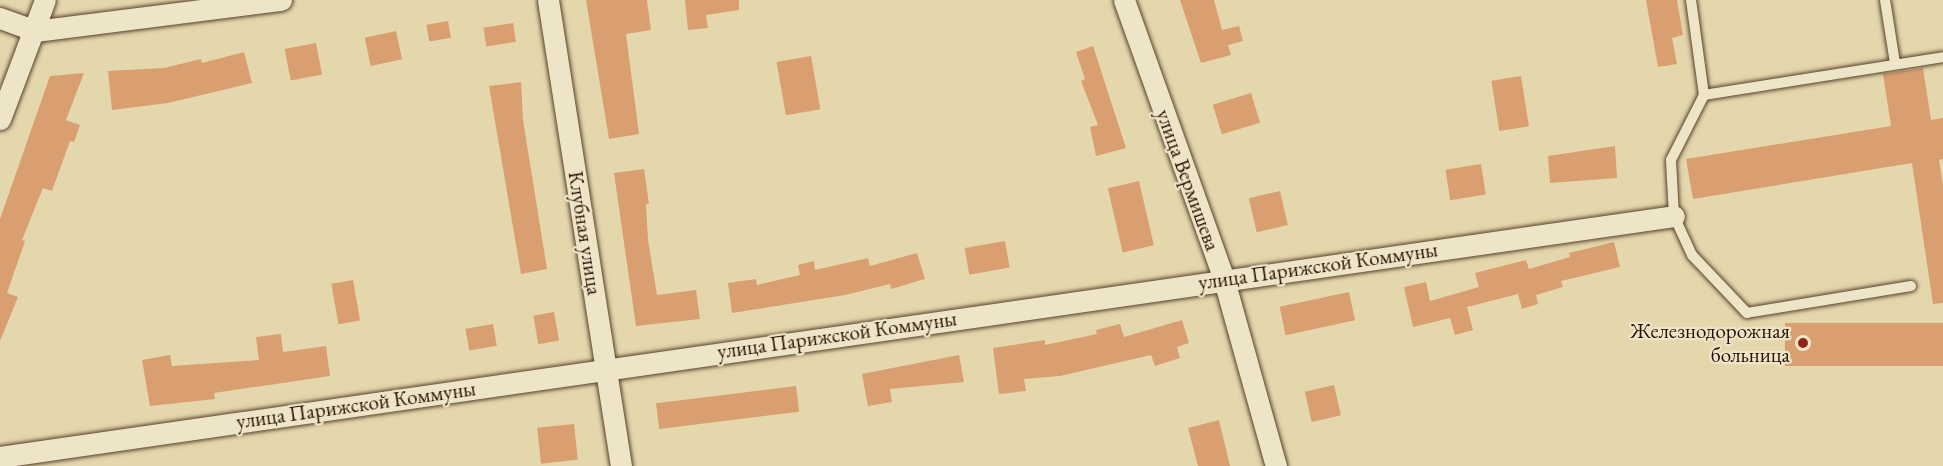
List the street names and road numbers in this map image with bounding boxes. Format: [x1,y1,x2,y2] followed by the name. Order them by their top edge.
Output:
[1151,106,1225,254] street label: улица Вермишева
[563,169,607,297] street label: Клубная улица
[1197,237,1439,295] street label: улица Парижской Коммуны
[716,306,958,364] street label: улица Парижской Коммуны
[235,376,477,434] street label: улица Парижской Коммуны

